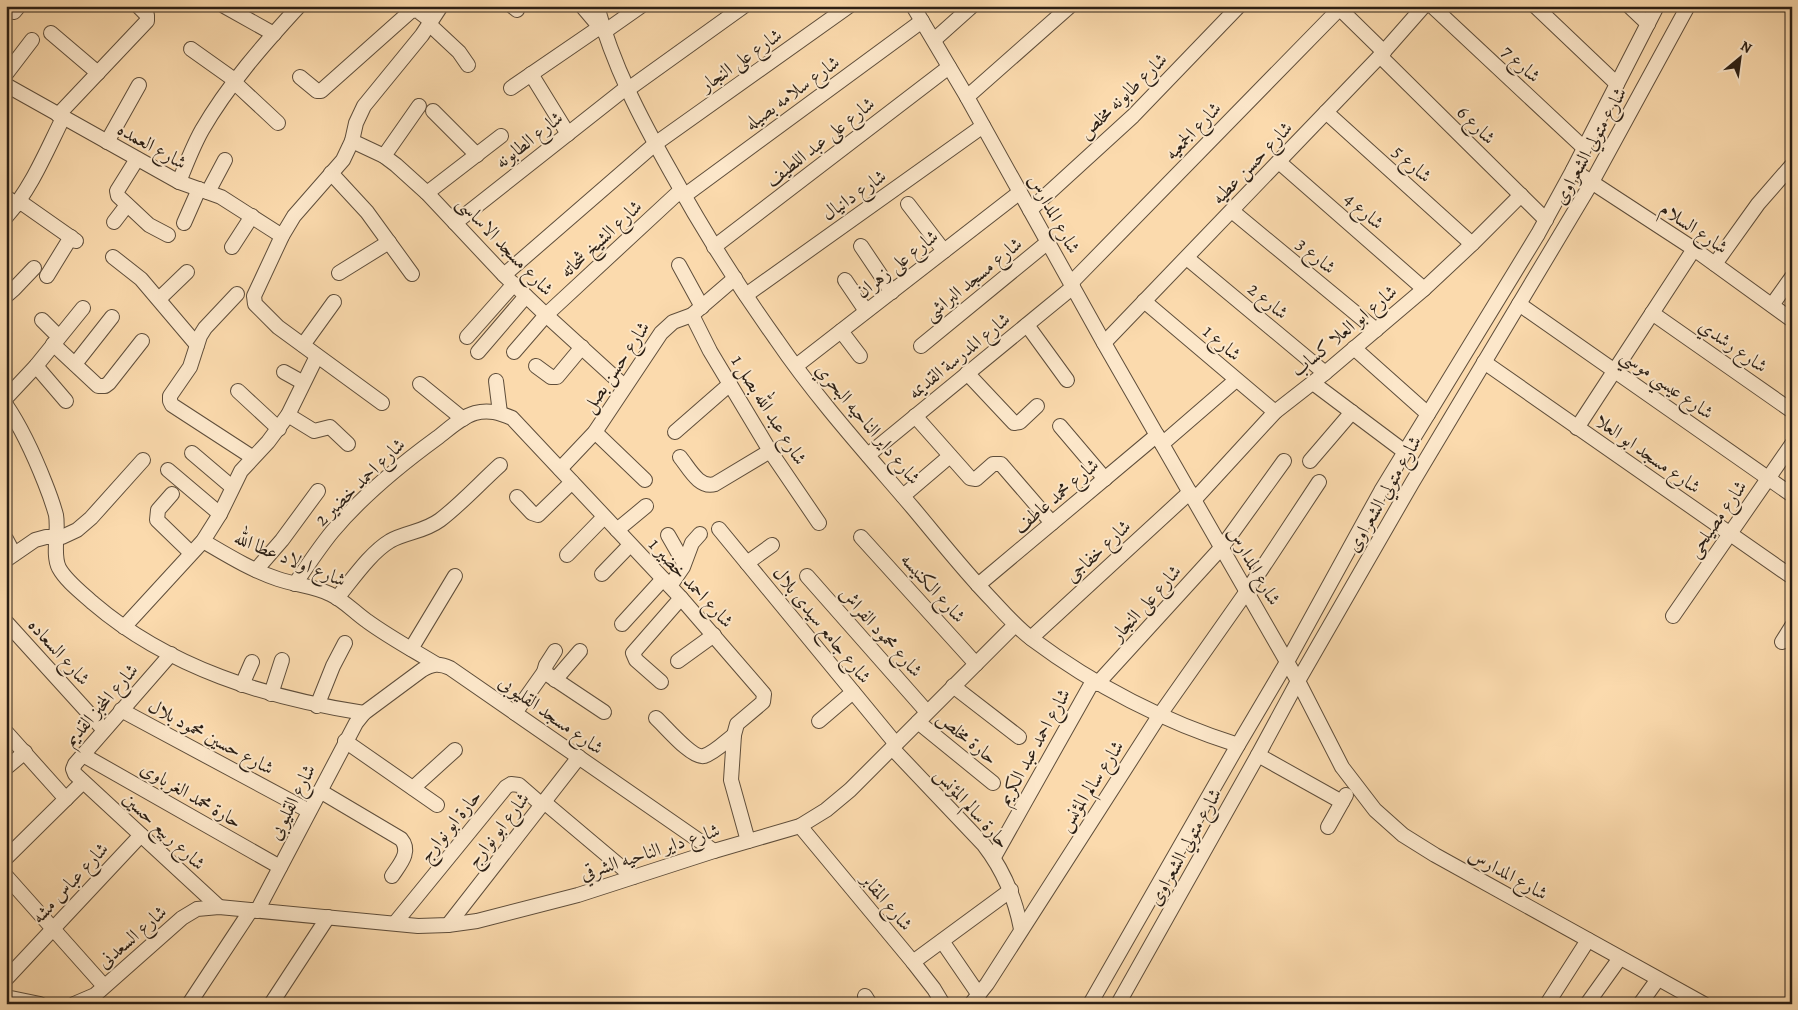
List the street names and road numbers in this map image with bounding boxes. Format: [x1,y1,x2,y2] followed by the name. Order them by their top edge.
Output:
[693,22,788,101] street label: شارع على النجار
[1494,39,1546,90] street label: شارع 7
[1073,47,1175,146] street label: شارع طابونه مخلص
[739,50,846,138] street label: شارع سلامه بصيله
[1547,83,1635,210] street label: شارع متولي الشعراوى
[760,91,881,195] street label: شارع على عبد اللطيف
[1159,96,1229,167] street label: شارع الجمعيه
[1449,100,1501,152] street label: شارع 6
[489,105,570,176] street label: شارع الطابونه
[112,116,191,178] street label: شارع العمده
[1206,116,1300,212] street label: شارع حسن عطيه
[1385,139,1437,190] street label: شارع 5
[816,163,893,228] street label: شارع دانيال
[1020,170,1086,259] street label: شارع المدارس
[1337,186,1390,237] street label: شارع 4
[449,190,559,303] street label: شارع مسجد الاساسى
[554,194,651,287] street label: شارع الشيخ شحاته
[1653,196,1733,263] street label: شارع السلام
[850,224,945,306] street label: شارع على زهران
[918,231,1029,328] street label: شارع مسجد البراشى
[1289,232,1341,282] street label: شارع 3
[1241,276,1294,327] street label: شارع 2
[1285,279,1404,385] street label: شارع ابو العلا كساب
[902,307,1017,407] street label: شارع المدرسة القديمه
[1692,313,1773,381] street label: شارع رشدي
[576,316,658,419] street label: شارع حسن بصل
[1196,319,1247,369] street label: شارع 1
[1613,342,1719,429] street label: شارع عيسي موسي
[723,349,815,471] street label: شارع عبد الله بصل 1
[808,358,927,492] street label: شارع داير الناحيه البحري
[1589,408,1706,502] street label: شارع مسجد ابو العلا
[1340,431,1430,558] street label: شارع متولي الشعراوى
[309,432,412,533] street label: شارع احمد خضير 2
[1007,452,1106,541] street label: شارع محمد عاطف
[1681,475,1755,564] street label: شارع مصيلحى
[1059,514,1138,590] street label: شارع خفاجى
[1219,522,1287,611] street label: شارع المدارس
[229,523,351,595] street label: شارع اولاد عطا الله
[641,532,739,635] street label: شارع احمد خضير 1
[893,547,971,630] street label: شارع الكنيسه
[1103,559,1189,650] street label: شارع على النجار
[763,561,877,692] street label: شارع جامع سيدى بلال
[832,581,929,684] street label: شارع محمود الفراش
[20,613,96,692] street label: شارع السعاده
[58,658,147,754] street label: شارع المخبز القديم
[492,669,609,763] street label: شارع مسجد القليوبى
[991,684,1080,812] street label: شارع احمد عبد الكريم
[143,693,279,783] street label: شارع حسين محمود بلال
[931,705,1003,771] street label: حارة مخلص
[1052,735,1133,838] street label: شارع سالم المؤنس
[135,755,247,835] street label: حارة محمد الغرباوى
[262,760,324,845] street label: شارع القليوبى
[926,762,1016,856] street label: حارة سالم المؤنس
[413,784,490,870] street label: حارة ابو نوارج
[1142,784,1230,911] street label: شارع متولي الشعراوى
[114,786,211,879] street label: شارع ربيع حسين
[460,787,539,876] street label: شارع ابو نوارج
[577,817,724,889] street label: شارع داير الناحيه الشرقي
[25,837,116,931] street label: شارع عباس مشه
[1463,842,1552,908] street label: شارع المدارس
[852,866,919,938] street label: شارع المقابر
[91,899,174,976] street label: شارع السعدنى

